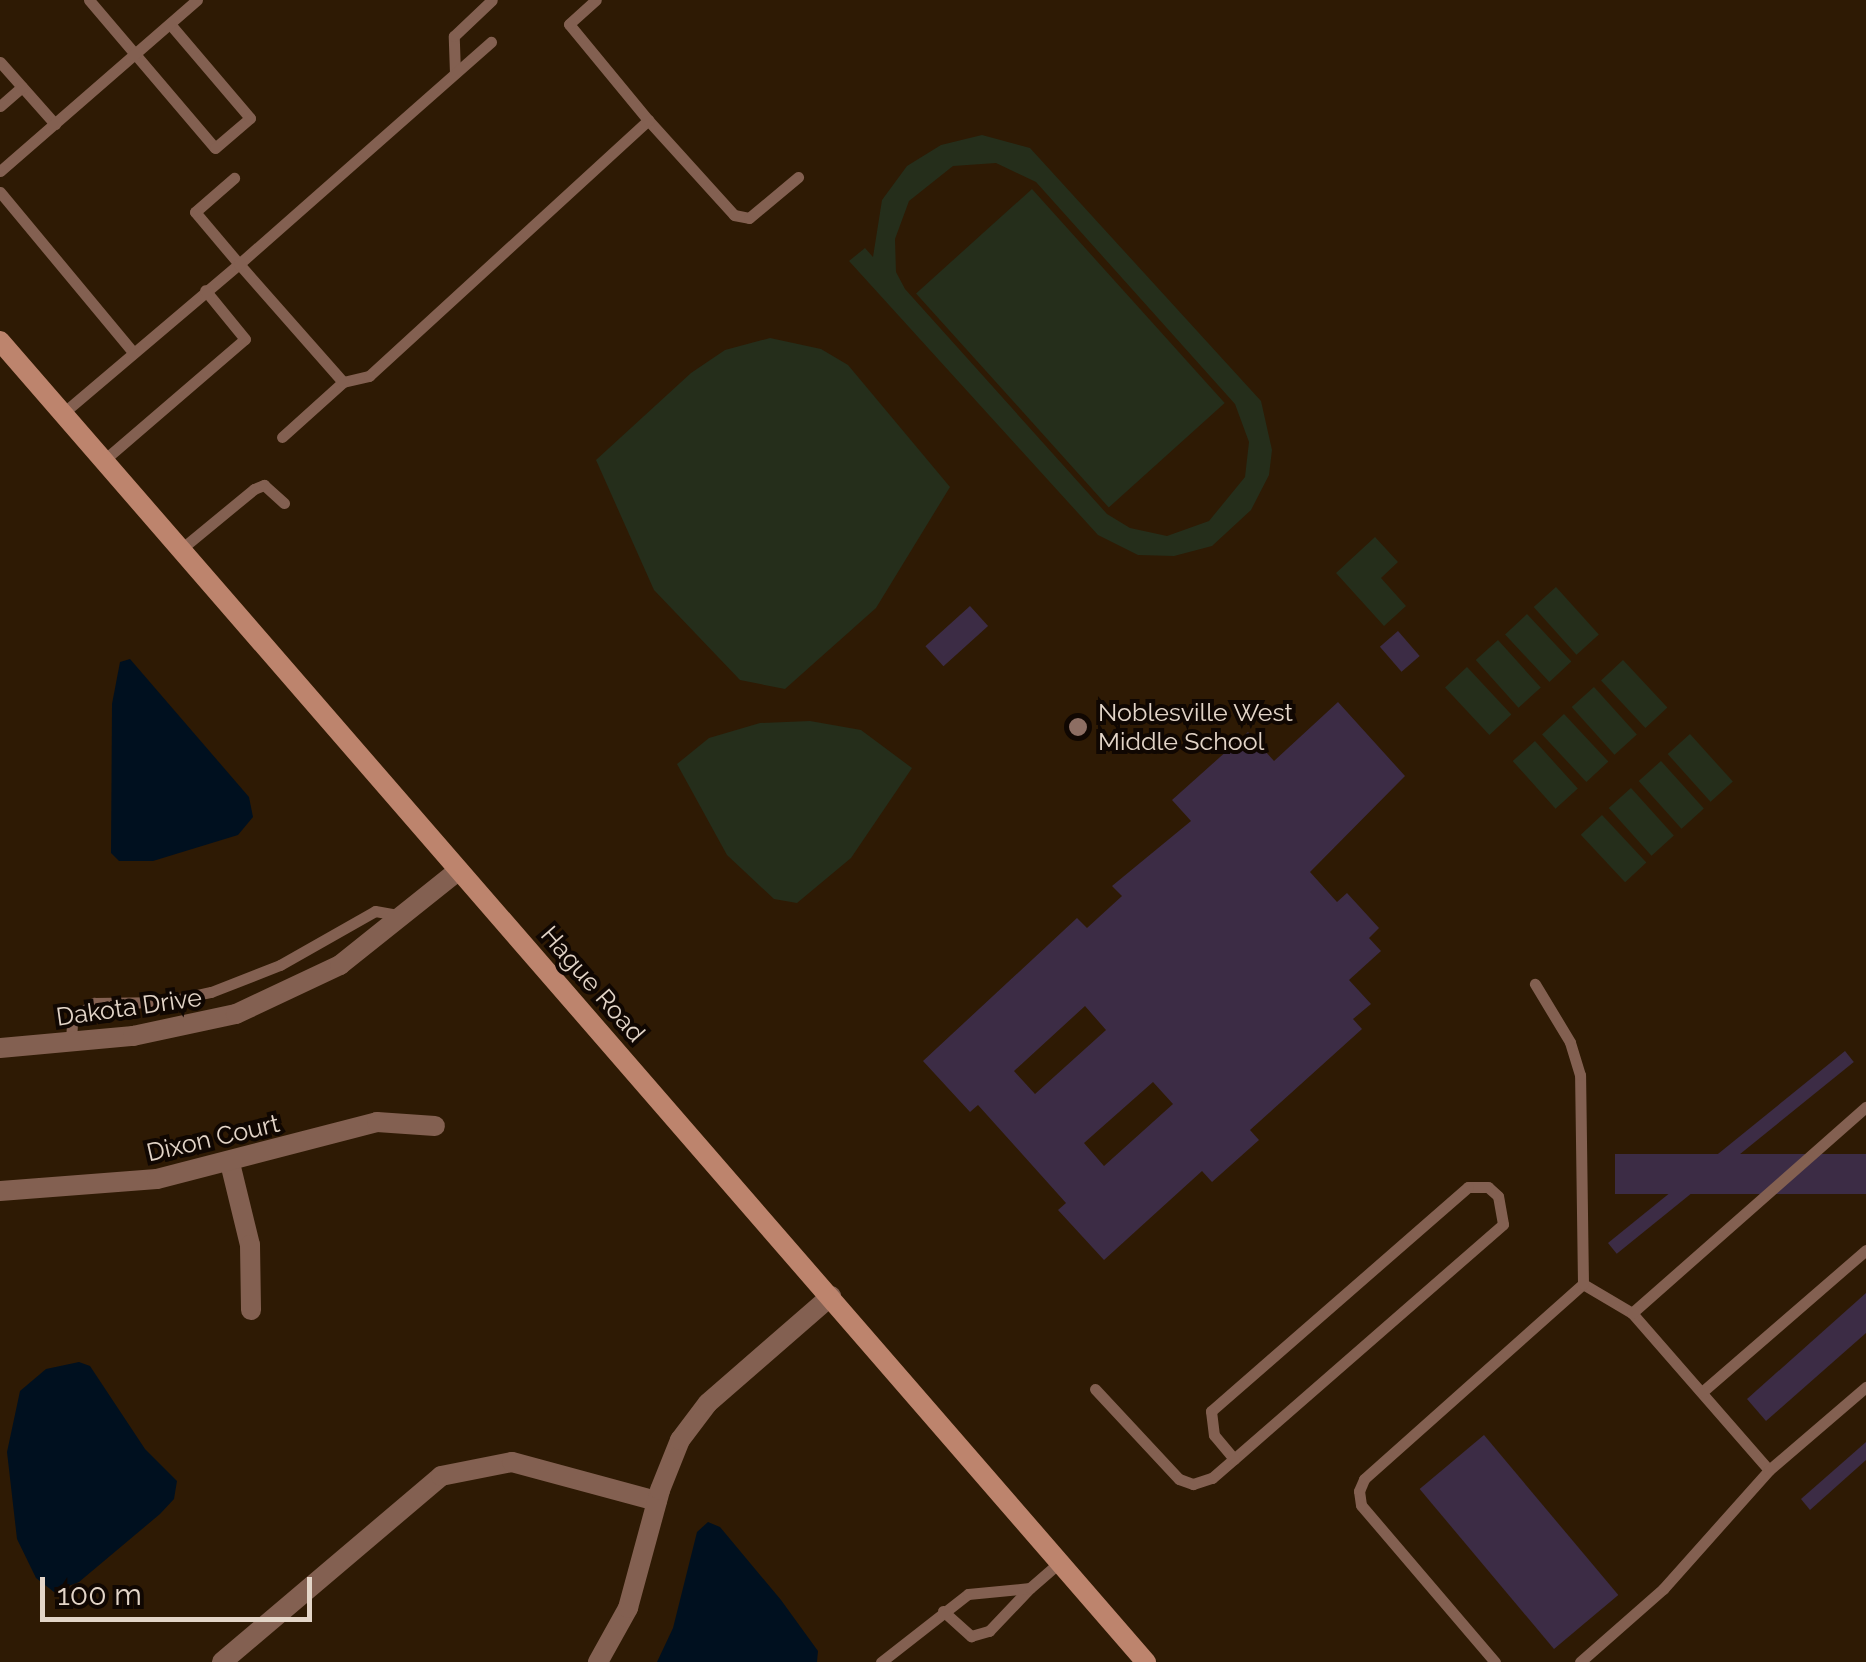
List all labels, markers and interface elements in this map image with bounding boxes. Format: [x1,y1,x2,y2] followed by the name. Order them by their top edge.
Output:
[1098,698,1294,757] place label: Noblesville West Middle School
[1067,716,1089,738] marker: Noblesville West Middle School
[535,920,651,1048] street label: Hague Road
[54,982,204,1032] street label: Dakota Drive
[144,1108,282,1168] street label: Dixon Court
[45,1557,318,1619] scale bar
[57,1577,142,1612] text: 100 m

